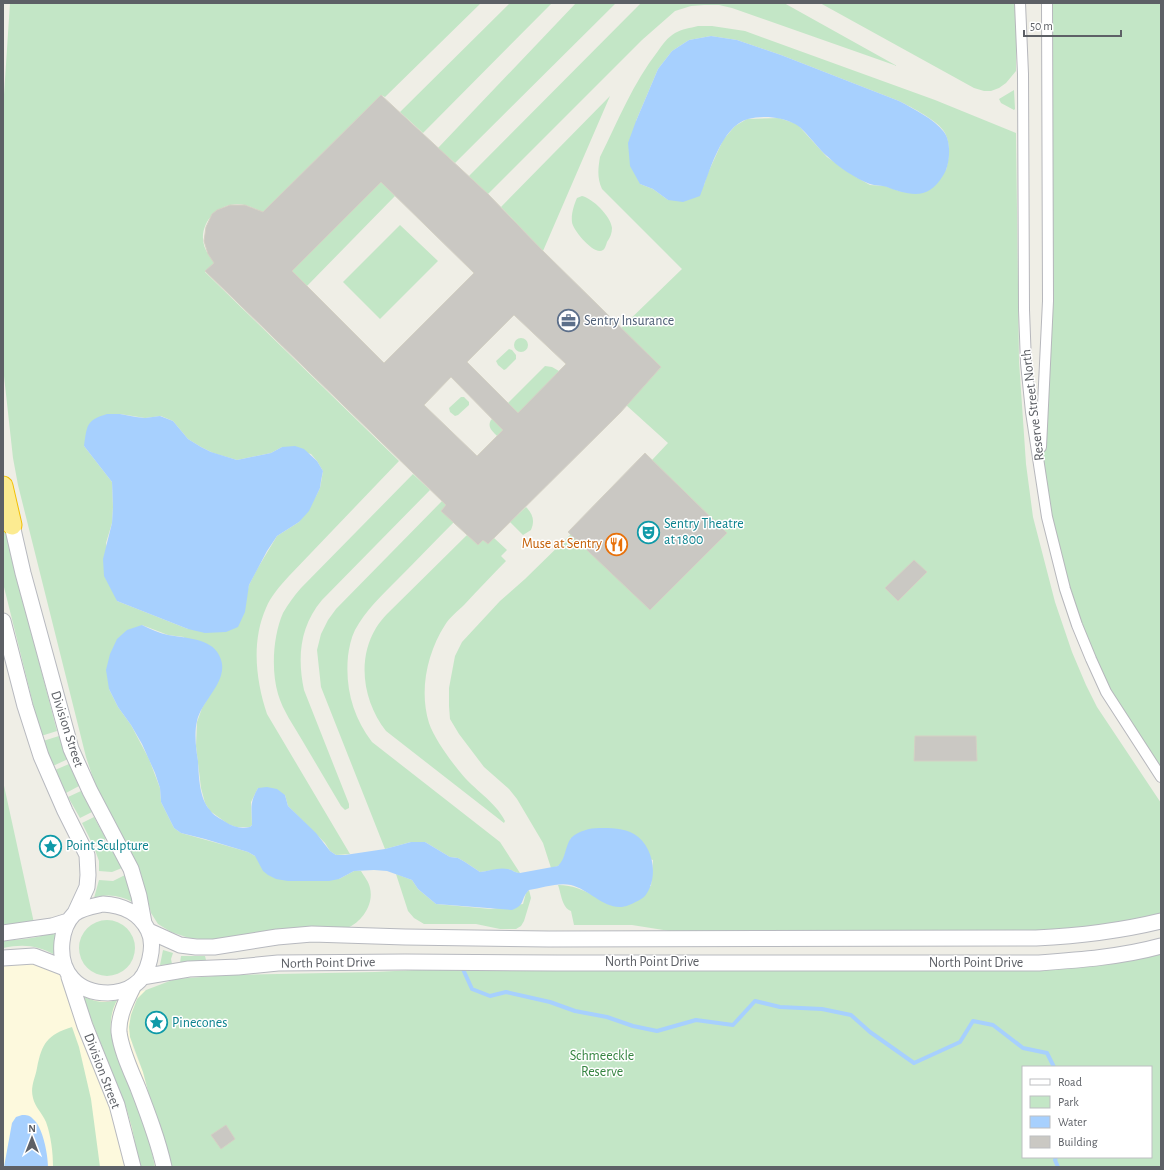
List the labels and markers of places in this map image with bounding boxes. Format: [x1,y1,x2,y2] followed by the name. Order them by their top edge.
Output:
[555,308,581,334] office icon: Sentry Insurance
[584,314,674,328] place label: Sentry Insurance
[664,517,744,547] place label: Sentry Theatre at 1800
[635,519,661,545] theatre icon: Sentry Theatre at 1800
[604,531,630,557] restaurant icon: Muse at Sentry
[522,537,602,551] place label: Muse at Sentry
[37,833,63,859] place icon: Point Sculpture
[66,839,149,853] place label: Point Sculpture
[144,1010,170,1036] place icon: Pinecones
[172,1016,227,1030] place label: Pinecones

